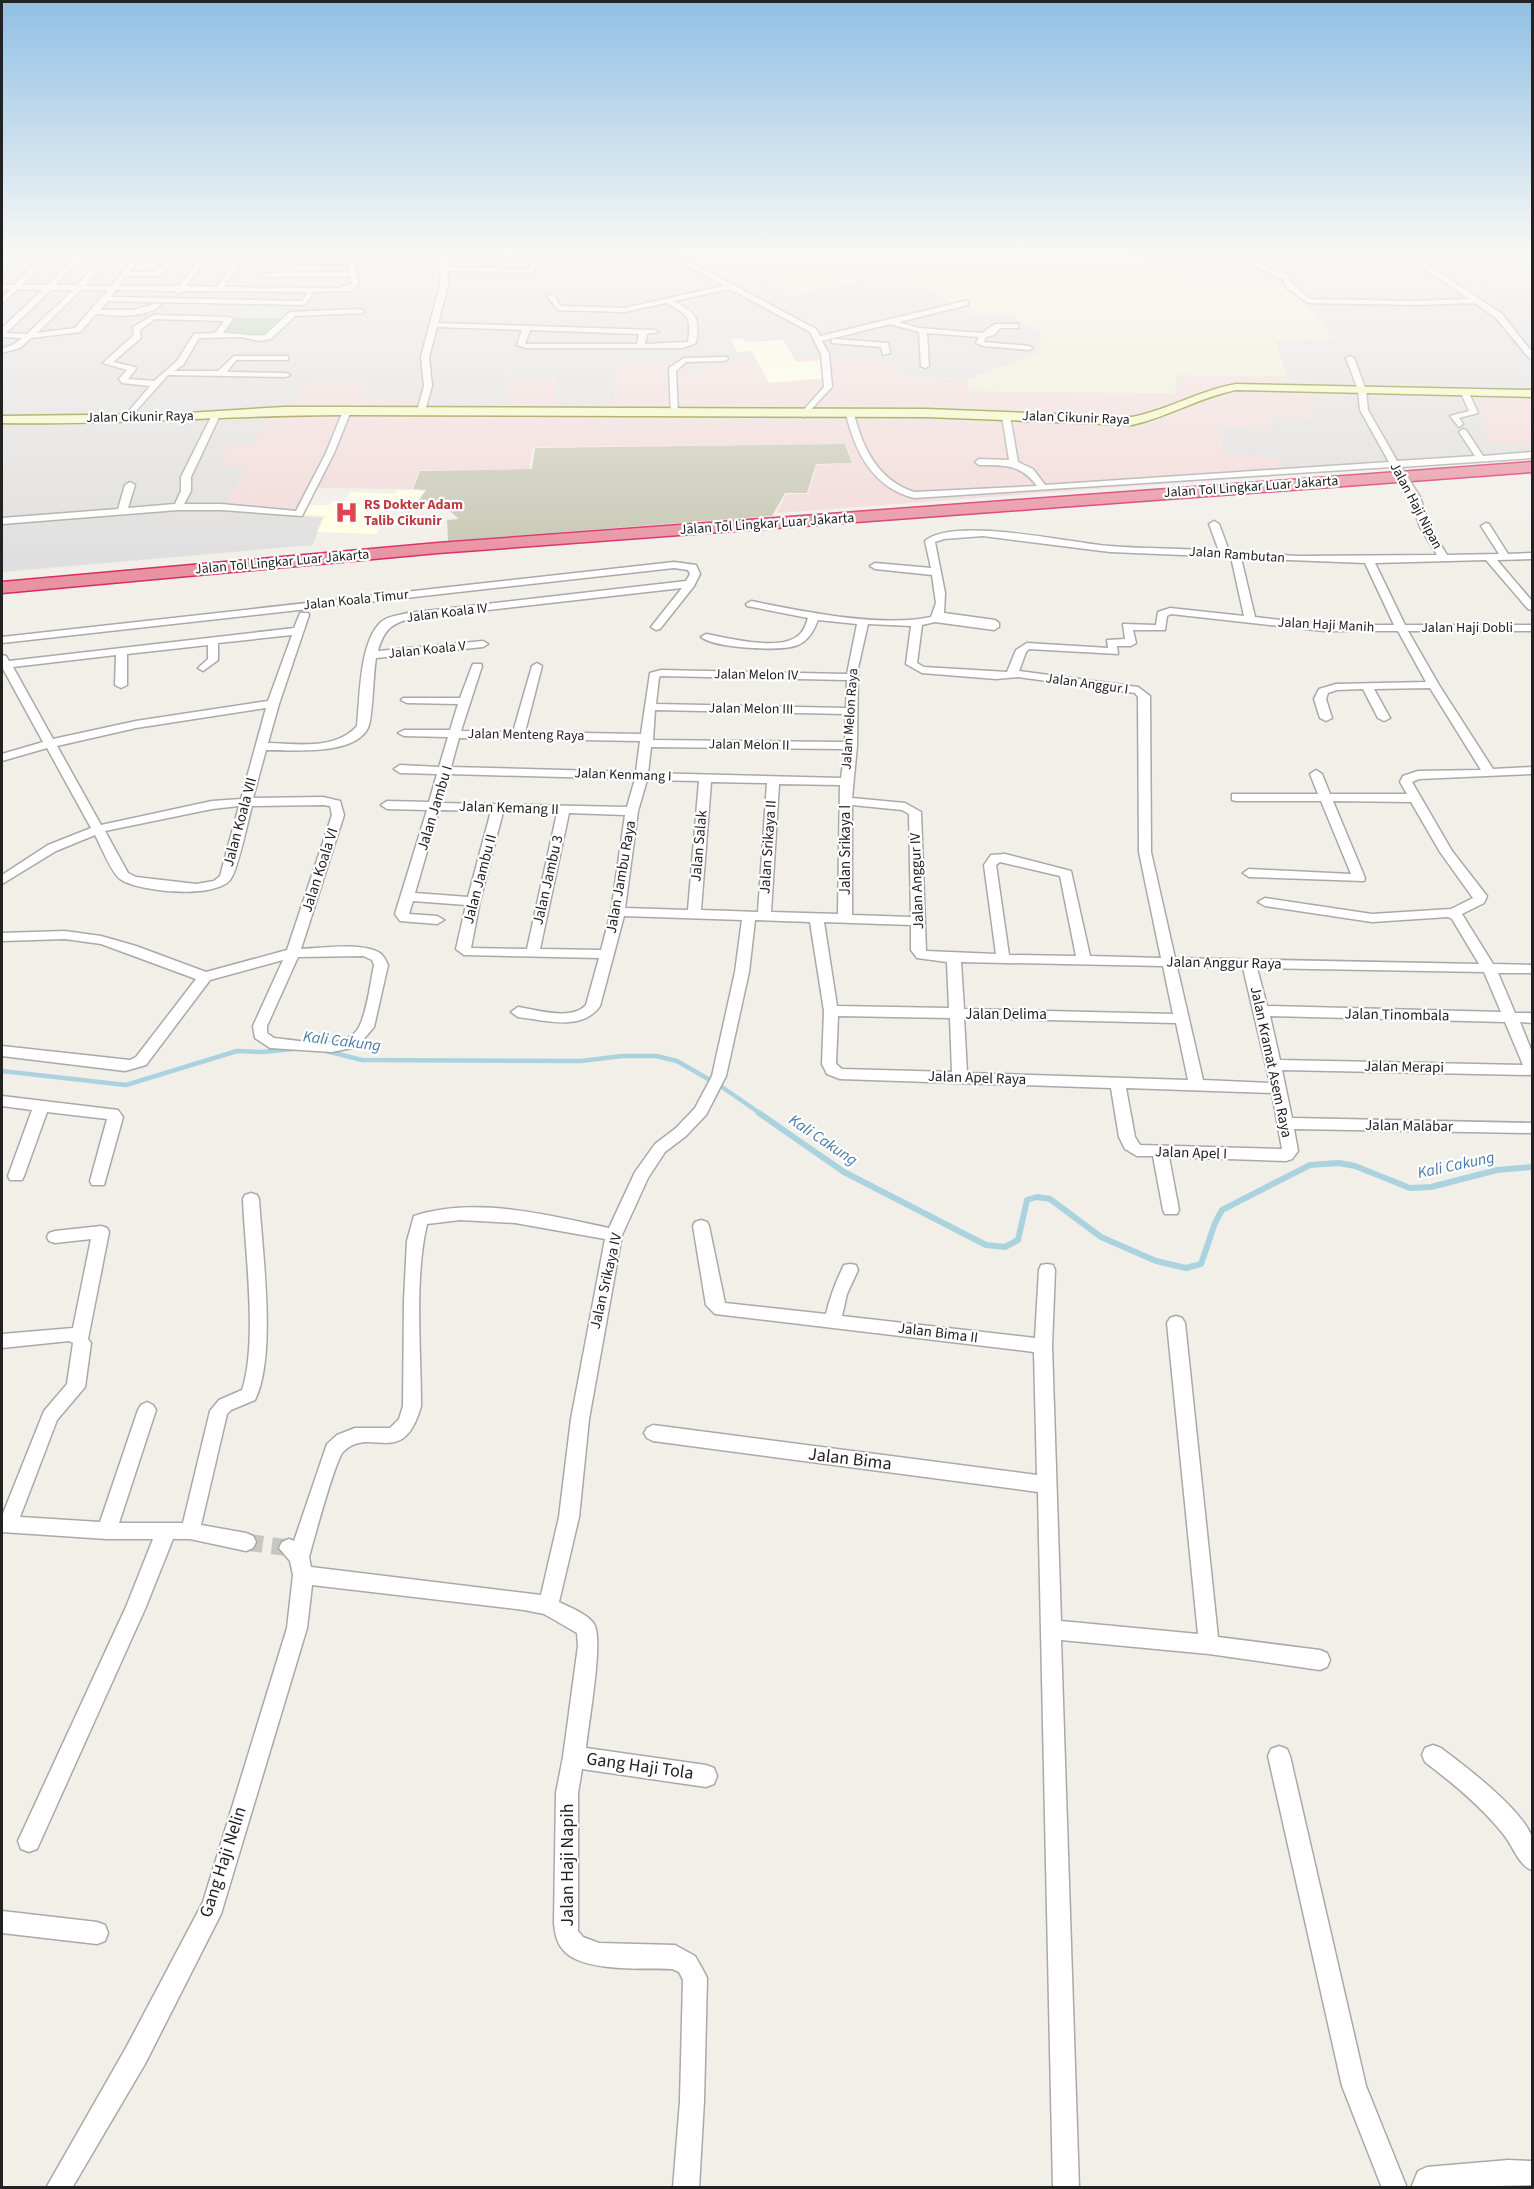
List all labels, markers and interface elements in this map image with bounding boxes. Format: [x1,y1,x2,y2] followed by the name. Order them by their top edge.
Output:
[86,406,194,428] street label: Jalan Cikunir Raya
[1022,406,1130,430] street label: Jalan Cikunir Raya
[1385,459,1447,553] street label: Jalan Haji Nipan
[1163,471,1339,503] street label: Jalan Tol Lingkar Luar Jakarta
[364,495,463,531] place label: RS Dokter Adam Talib Cikunir
[333,500,359,526] hospital icon: RS Dokter Adam Talib Cikunir
[679,508,855,540] street label: Jalan Tol Lingkar Luar Jakarta
[1188,542,1286,568] street label: Jalan Rambutan
[194,544,370,580] street label: Jalan Tol Lingkar Luar Jakarta
[302,585,410,615] street label: Jalan Koala Timur
[405,598,490,628] street label: Jalan Koala IV
[1277,612,1375,638] street label: Jalan Haji Manih
[1421,618,1513,638] street label: Jalan Haji Dobli
[387,636,468,664] street label: Jalan Koala V
[714,664,799,686] street label: Jalan Melon IV
[836,667,864,771] street label: Jalan Melon Raya
[1044,668,1130,700] street label: Jalan Anggur I
[709,698,793,720] street label: Jalan Melon III
[467,724,585,746] street label: Jalan Menteng Raya
[708,734,790,756] street label: Jalan Melon II
[412,763,458,853] street label: Jalan Jambu I
[574,763,672,787] street label: Jalan Kenmang I
[218,775,262,869] street label: Jalan Koala VII
[459,796,559,820] street label: Jalan Kemang II
[754,799,782,895] street label: Jalan Srikaya II
[835,805,856,895] street label: Jalan Srikaya I
[685,809,713,883] street label: Jalan Salak
[601,819,641,935] street label: Jalan Jambu Raya
[297,825,343,915] street label: Jalan Koala VI
[458,832,502,926] street label: Jalan Jambu II
[905,832,929,930] street label: Jalan Anggur IV
[527,833,569,927] street label: Jalan Jambu 3
[1166,951,1282,975] street label: Jalan Anggur Raya
[1245,984,1297,1140] street label: Jalan Kramat Asem Raya
[965,1004,1047,1025] street label: Jalan Delima
[1344,1004,1450,1026] street label: Jalan Tinombala
[302,1025,382,1057] water label: Kali Cakung
[1364,1056,1444,1078] street label: Jalan Merapi
[927,1066,1027,1090] street label: Jalan Apel Raya
[784,1109,862,1171] water label: Kali Cakung
[1365,1115,1454,1137] street label: Jalan Malabar
[1155,1141,1227,1165] street label: Jalan Apel I
[1415,1146,1497,1184] water label: Kali Cakung
[585,1231,627,1331] street label: Jalan Srikaya IV
[897,1318,979,1348] street label: Jalan Bima II
[807,1441,893,1477] street label: Jalan Bima
[585,1746,695,1786] street label: Gang Haji Tola
[193,1803,253,1921] street label: Gang Haji Nelin
[555,1803,580,1927] street label: Jalan Haji Napih

